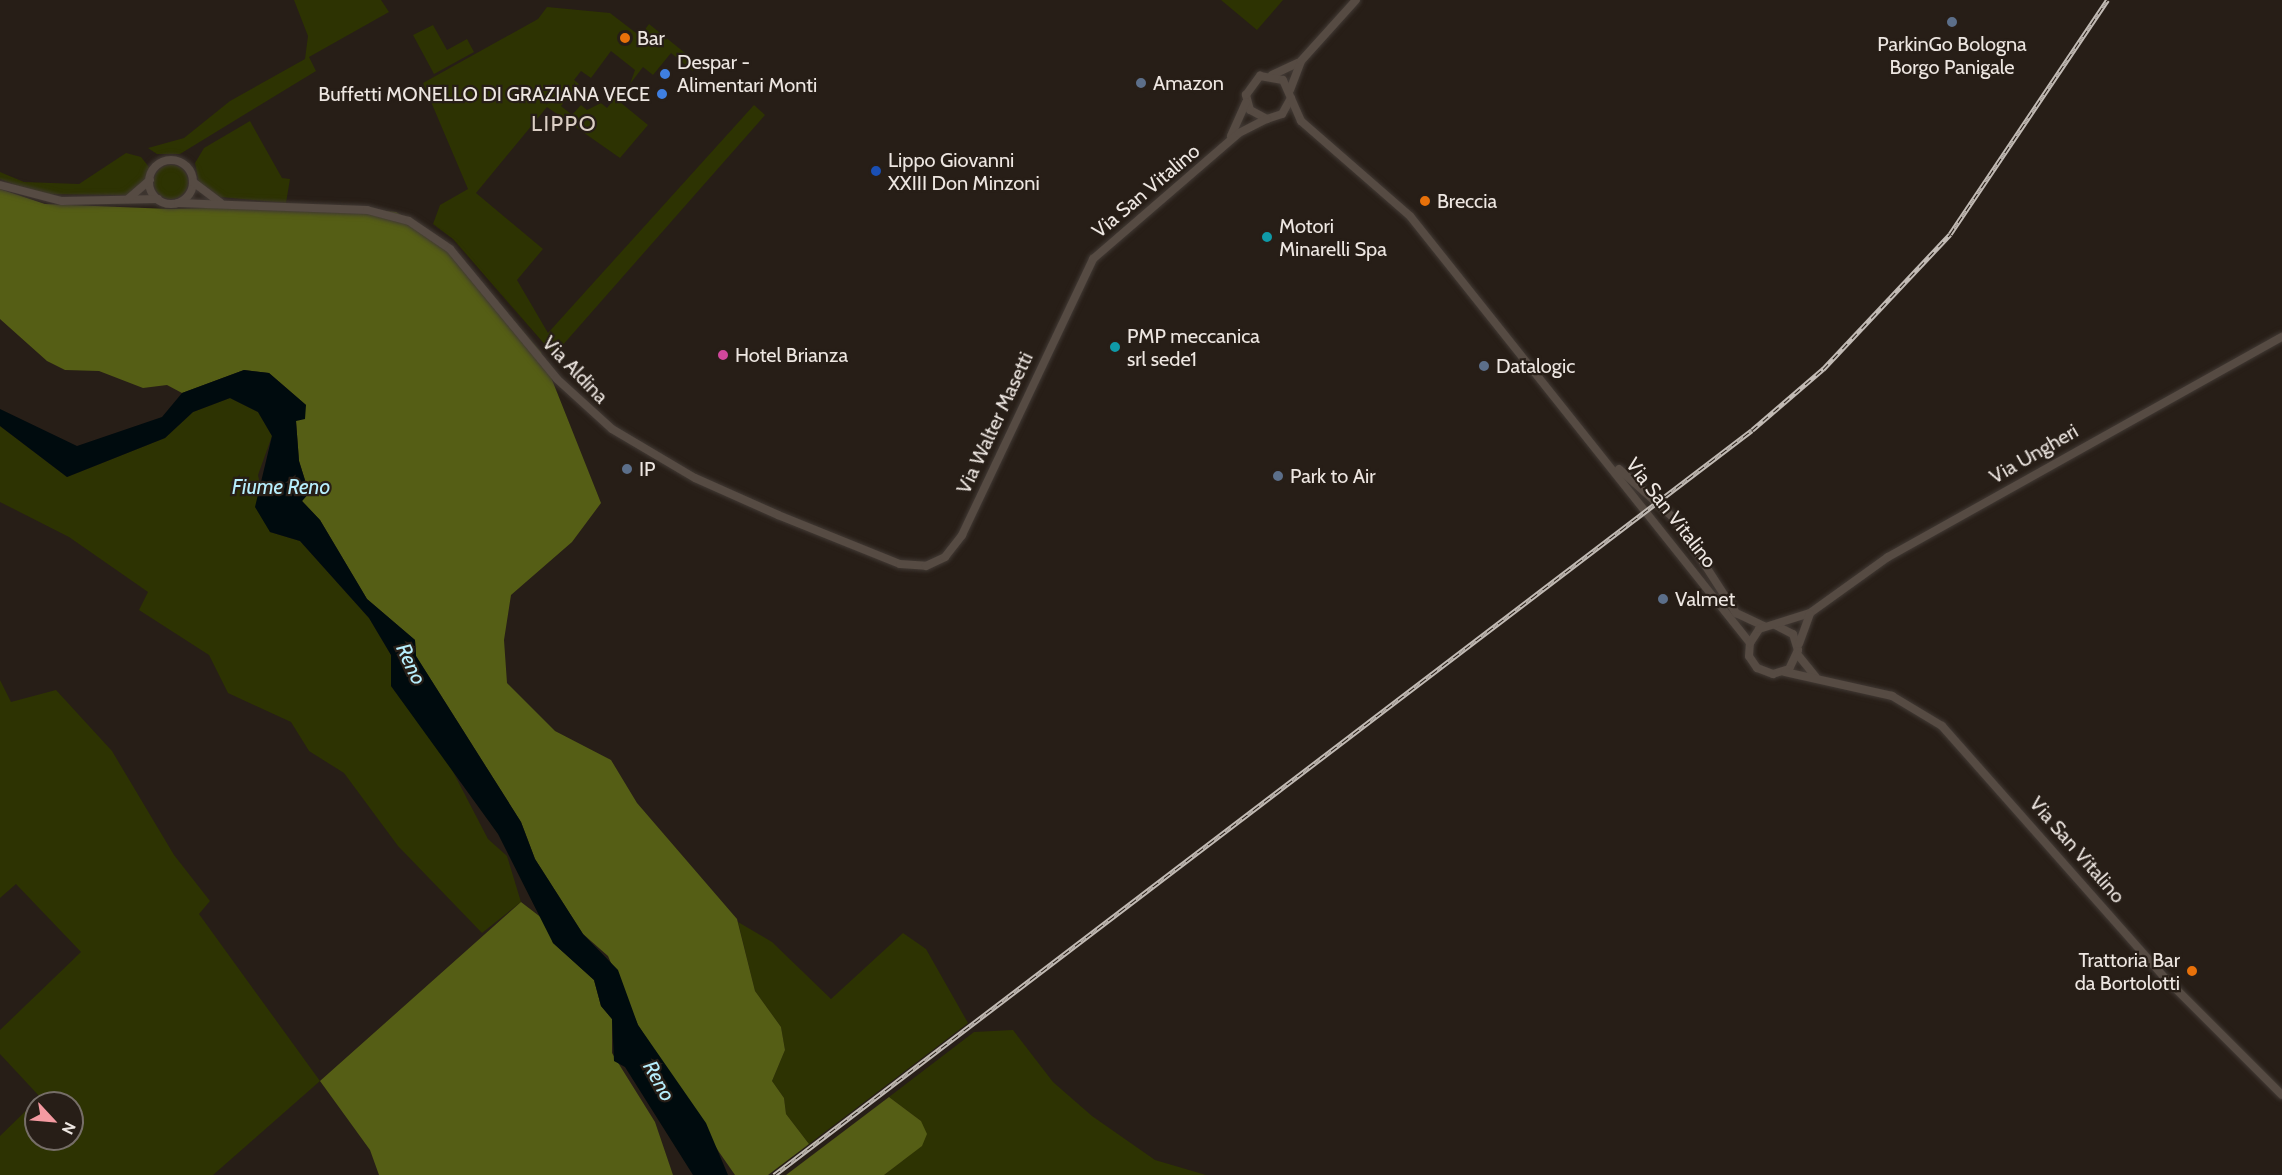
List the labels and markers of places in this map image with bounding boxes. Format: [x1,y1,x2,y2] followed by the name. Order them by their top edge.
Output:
[1945,15,1959,29] marker: ParkinGo Bologna Borgo Panigale
[637,26,665,50] place label: Bar
[618,31,632,45] marker: Bar
[1877,32,2027,79] place label: ParkinGo Bologna Borgo Panigale
[677,51,817,98] place label: Despar - Alimentari Monti
[658,67,672,81] marker: Despar - Alimentari Monti
[1153,71,1224,95] place label: Amazon
[1134,76,1148,90] marker: Amazon
[318,82,650,106] place label: Buffetti MONELLO DI GRAZIANA VECE
[655,87,669,101] marker: Buffetti MONELLO DI GRAZIANA VECE
[888,148,1040,195] place label: Lippo Giovanni XXIII Don Minzoni
[869,164,883,178] marker: Lippo Giovanni XXIII Don Minzoni
[1437,189,1497,213] place label: Breccia
[1418,194,1432,208] marker: Breccia
[1279,214,1387,261] place label: Motori Minarelli Spa
[1260,230,1274,244] marker: Motori Minarelli Spa
[1127,324,1260,371] place label: PMP meccanica srl sede1
[1108,340,1122,354] marker: PMP meccanica srl sede1
[735,343,848,367] place label: Hotel Brianza
[716,348,730,362] marker: Hotel Brianza
[1496,354,1575,378] place label: Datalogic
[1477,359,1491,373] marker: Datalogic
[639,457,656,481] place label: IP
[620,462,634,476] marker: IP
[1290,464,1376,488] place label: Park to Air
[1271,469,1285,483] marker: Park to Air
[1675,587,1735,611] place label: Valmet
[1656,592,1670,606] marker: Valmet
[2075,948,2180,995] place label: Trattoria Bar da Bortolotti
[2185,964,2199,978] marker: Trattoria Bar da Bortolotti

